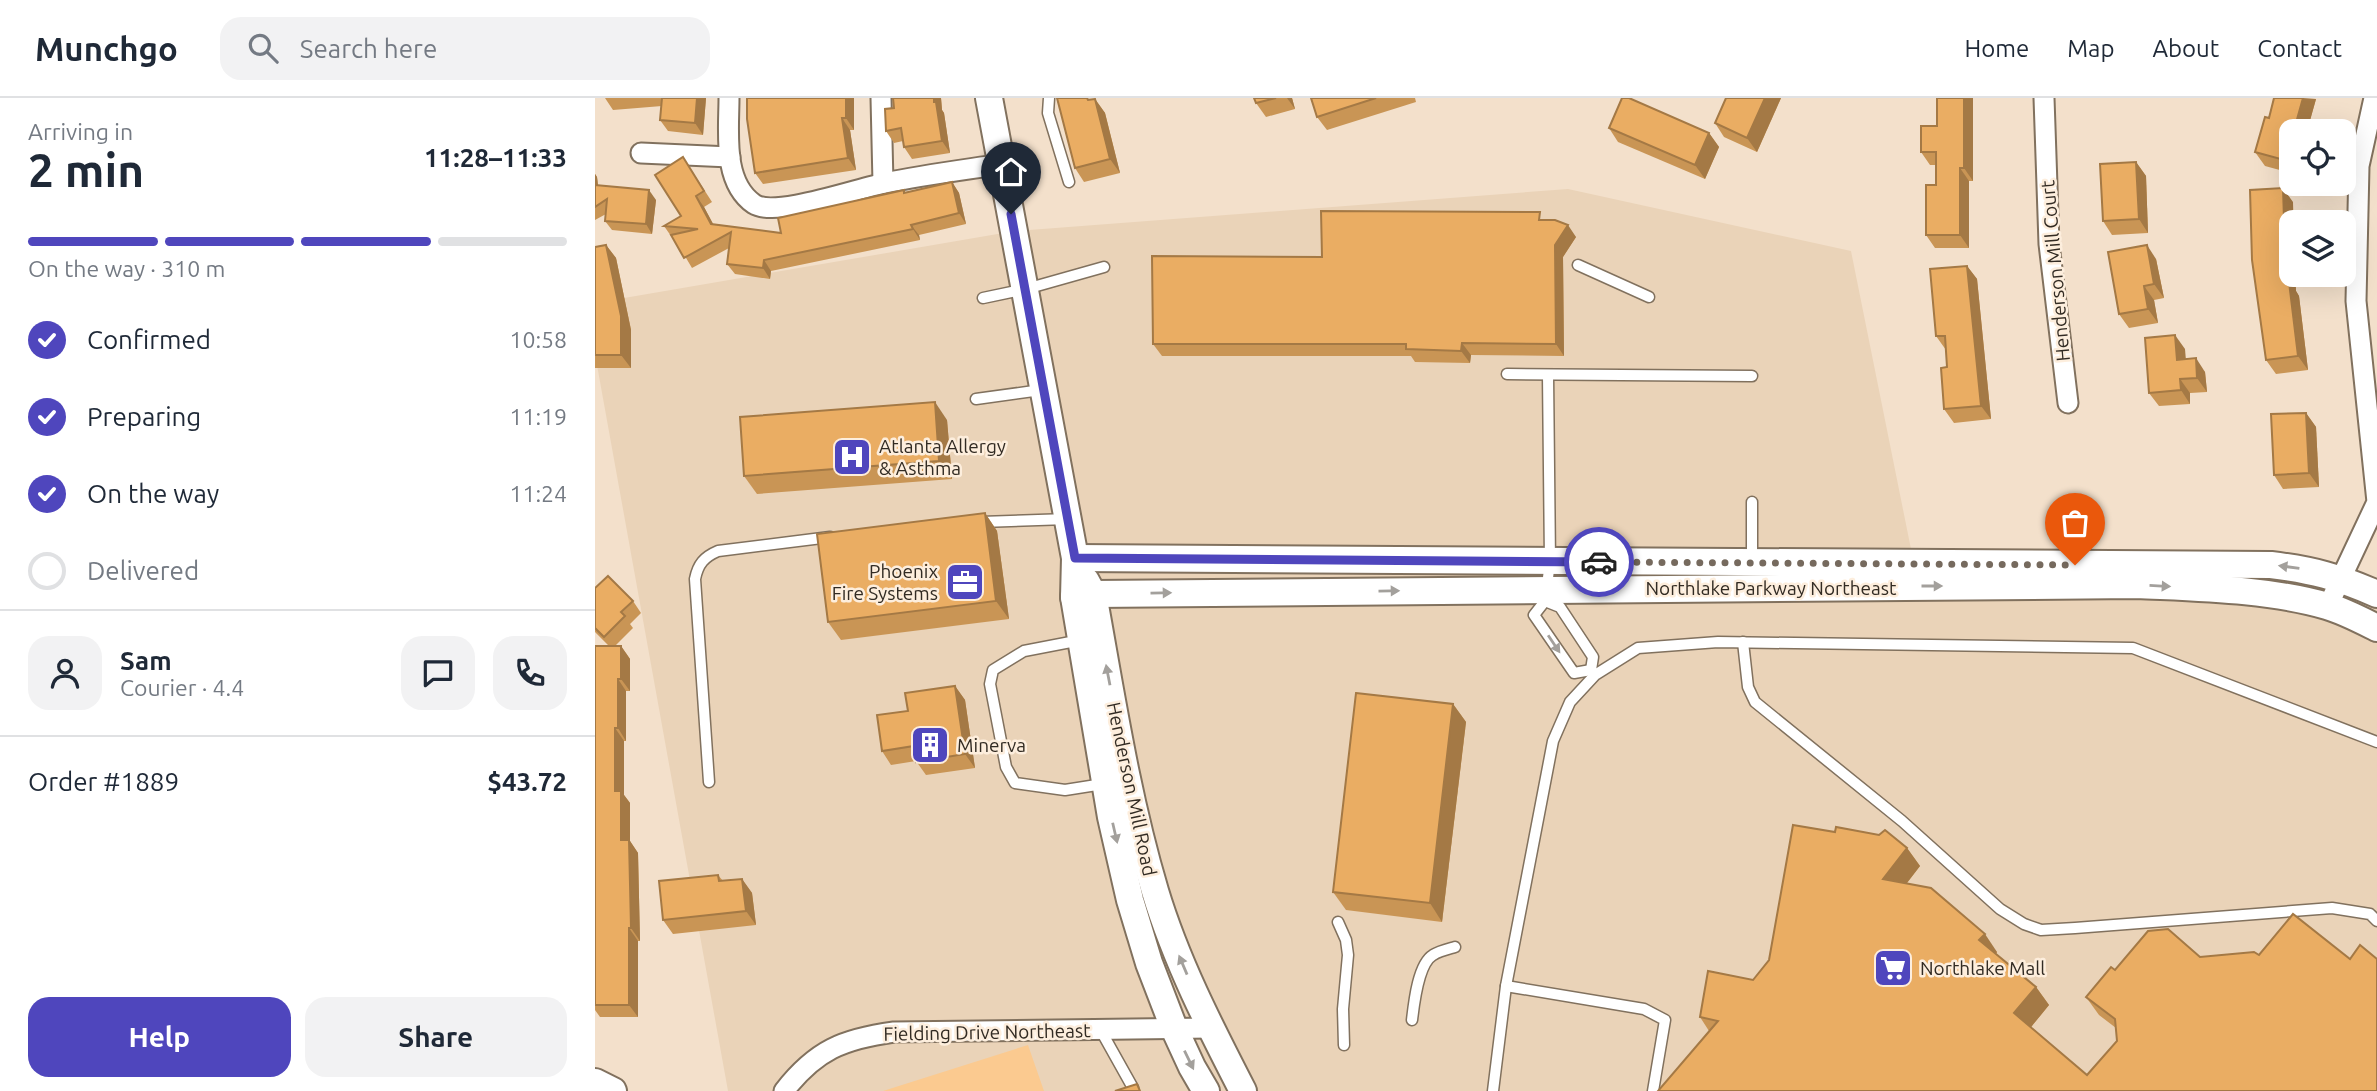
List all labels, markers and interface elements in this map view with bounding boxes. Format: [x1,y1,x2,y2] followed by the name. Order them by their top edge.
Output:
[220,17,710,80] search box
[244,29,282,67] icon: search
[35,30,178,67] text: Munchgo
[300,34,437,63] text: Search here
[1964,35,2029,62] text: Home
[2067,35,2114,62] text: Map
[2152,35,2219,62] text: About
[2257,35,2342,62] text: Contact
[28,119,133,144] text: Arriving in
[2279,119,2356,287] map controls
[2279,119,2356,196] button: locate
[981,142,1041,214] pin
[424,143,567,172] text: 11:28–11:33
[28,144,144,196] text: 2 min
[992,153,1030,191] icon: home
[2036,179,2074,362] street label: Henderson Mill Court
[2279,210,2356,287] button: layers
[28,256,225,281] text: On the way · 310 m
[28,321,66,359] icon: check
[87,325,211,354] text: Confirmed
[509,327,567,352] text: 10:58
[28,398,66,436] icon: check
[87,402,201,431] text: Preparing
[509,404,567,429] text: 11:19
[879,435,1006,479] place label: Atlanta Allergy & Asthma
[831,436,873,478] hospital icon: Atlanta Allergy & Asthma
[28,475,66,513] icon: check
[87,479,219,508] text: On the way
[509,481,567,506] text: 11:24
[2045,493,2105,565] pin
[2056,504,2094,542] icon: bag
[1564,527,1634,597] courier
[1580,543,1618,581] icon: car
[87,556,199,585] text: Delivered
[832,560,938,604] place label: Phoenix Fire Systems
[944,561,986,603] office icon: Phoenix Fire Systems
[2278,561,2300,572] one-way arrow
[1645,577,1897,599] street label: Northlake Parkway Northeast
[1922,581,1944,592] one-way arrow
[2149,581,2171,592] one-way arrow
[1378,585,1400,597] one-way arrow
[1150,588,1172,599] one-way arrow
[1547,635,1561,653] one-way arrow
[28,636,102,710] button: person
[401,636,475,710] button: chat
[493,636,567,710] button: phone
[120,646,172,675] text: Sam
[1102,664,1113,686] one-way arrow
[120,675,244,700] text: Courier · 4.4
[1103,700,1161,878] street label: Henderson Mill Road
[909,724,951,766] building icon: Minerva
[957,734,1026,756] place label: Minerva
[28,767,179,796] text: Order #1889
[487,767,567,796] text: $43.72
[1109,822,1120,844] one-way arrow
[1872,947,1914,989] supermarket icon: Northlake Mall
[1177,955,1188,976] one-way arrow
[1920,957,2045,979] place label: Northlake Mall
[28,997,291,1077] button: Help
[305,997,567,1077] button: Share
[883,1019,1091,1045] street label: Fielding Drive Northeast
[1183,1050,1194,1070] one-way arrow

